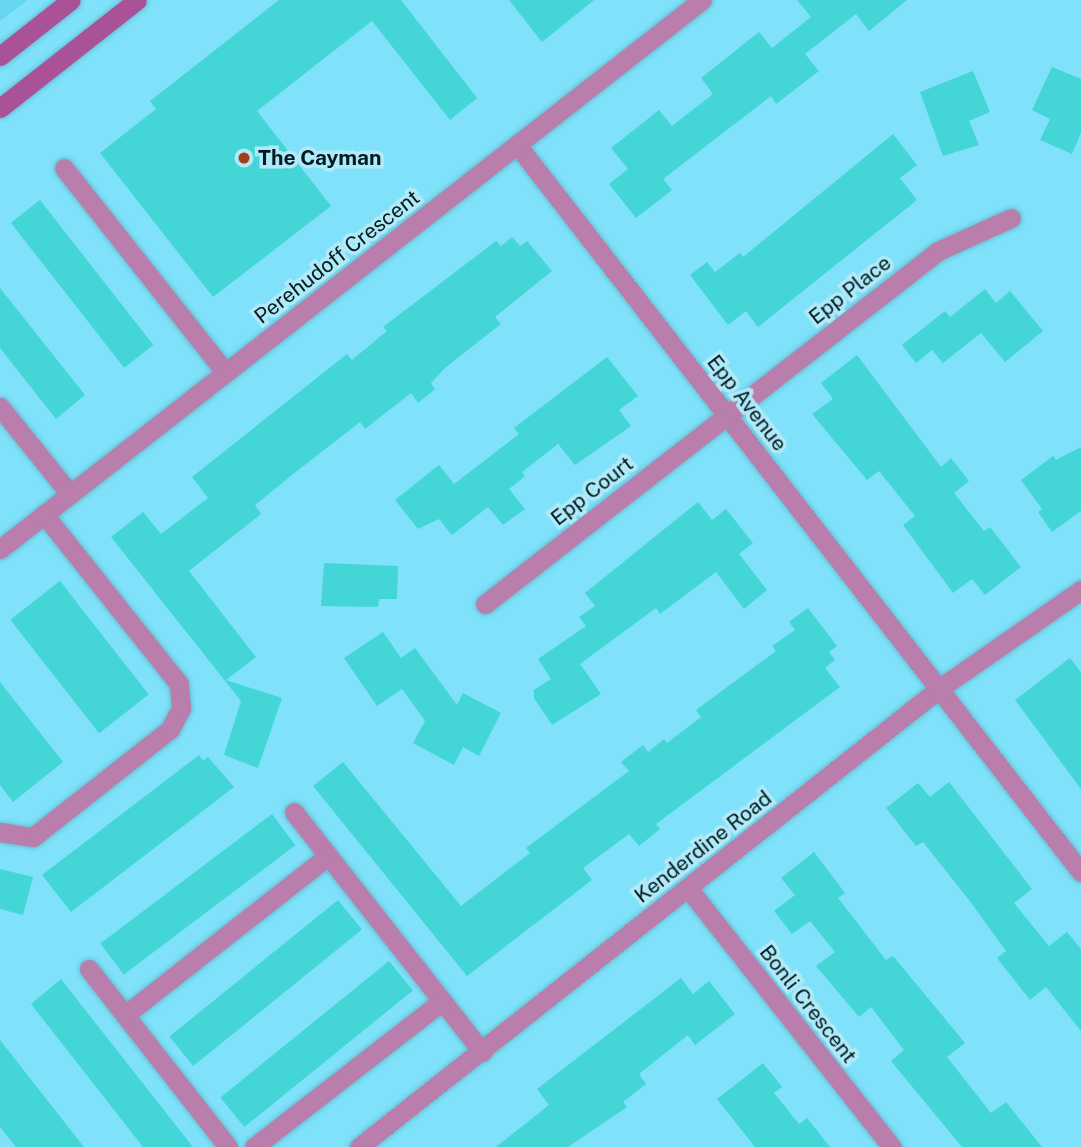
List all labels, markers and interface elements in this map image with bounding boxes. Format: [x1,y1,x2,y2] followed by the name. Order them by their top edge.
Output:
[258,145,381,171] place label: The Cayman
[236,150,252,166] marker: The Cayman
[249,185,425,329] street label: Perehudoff Crescent
[804,250,896,330] street label: Epp Place
[702,350,792,456] street label: Epp Avenue
[546,451,638,531] street label: Epp Court
[629,786,777,908] street label: Kenderdine Road
[754,940,862,1068] street label: Bonli Crescent

